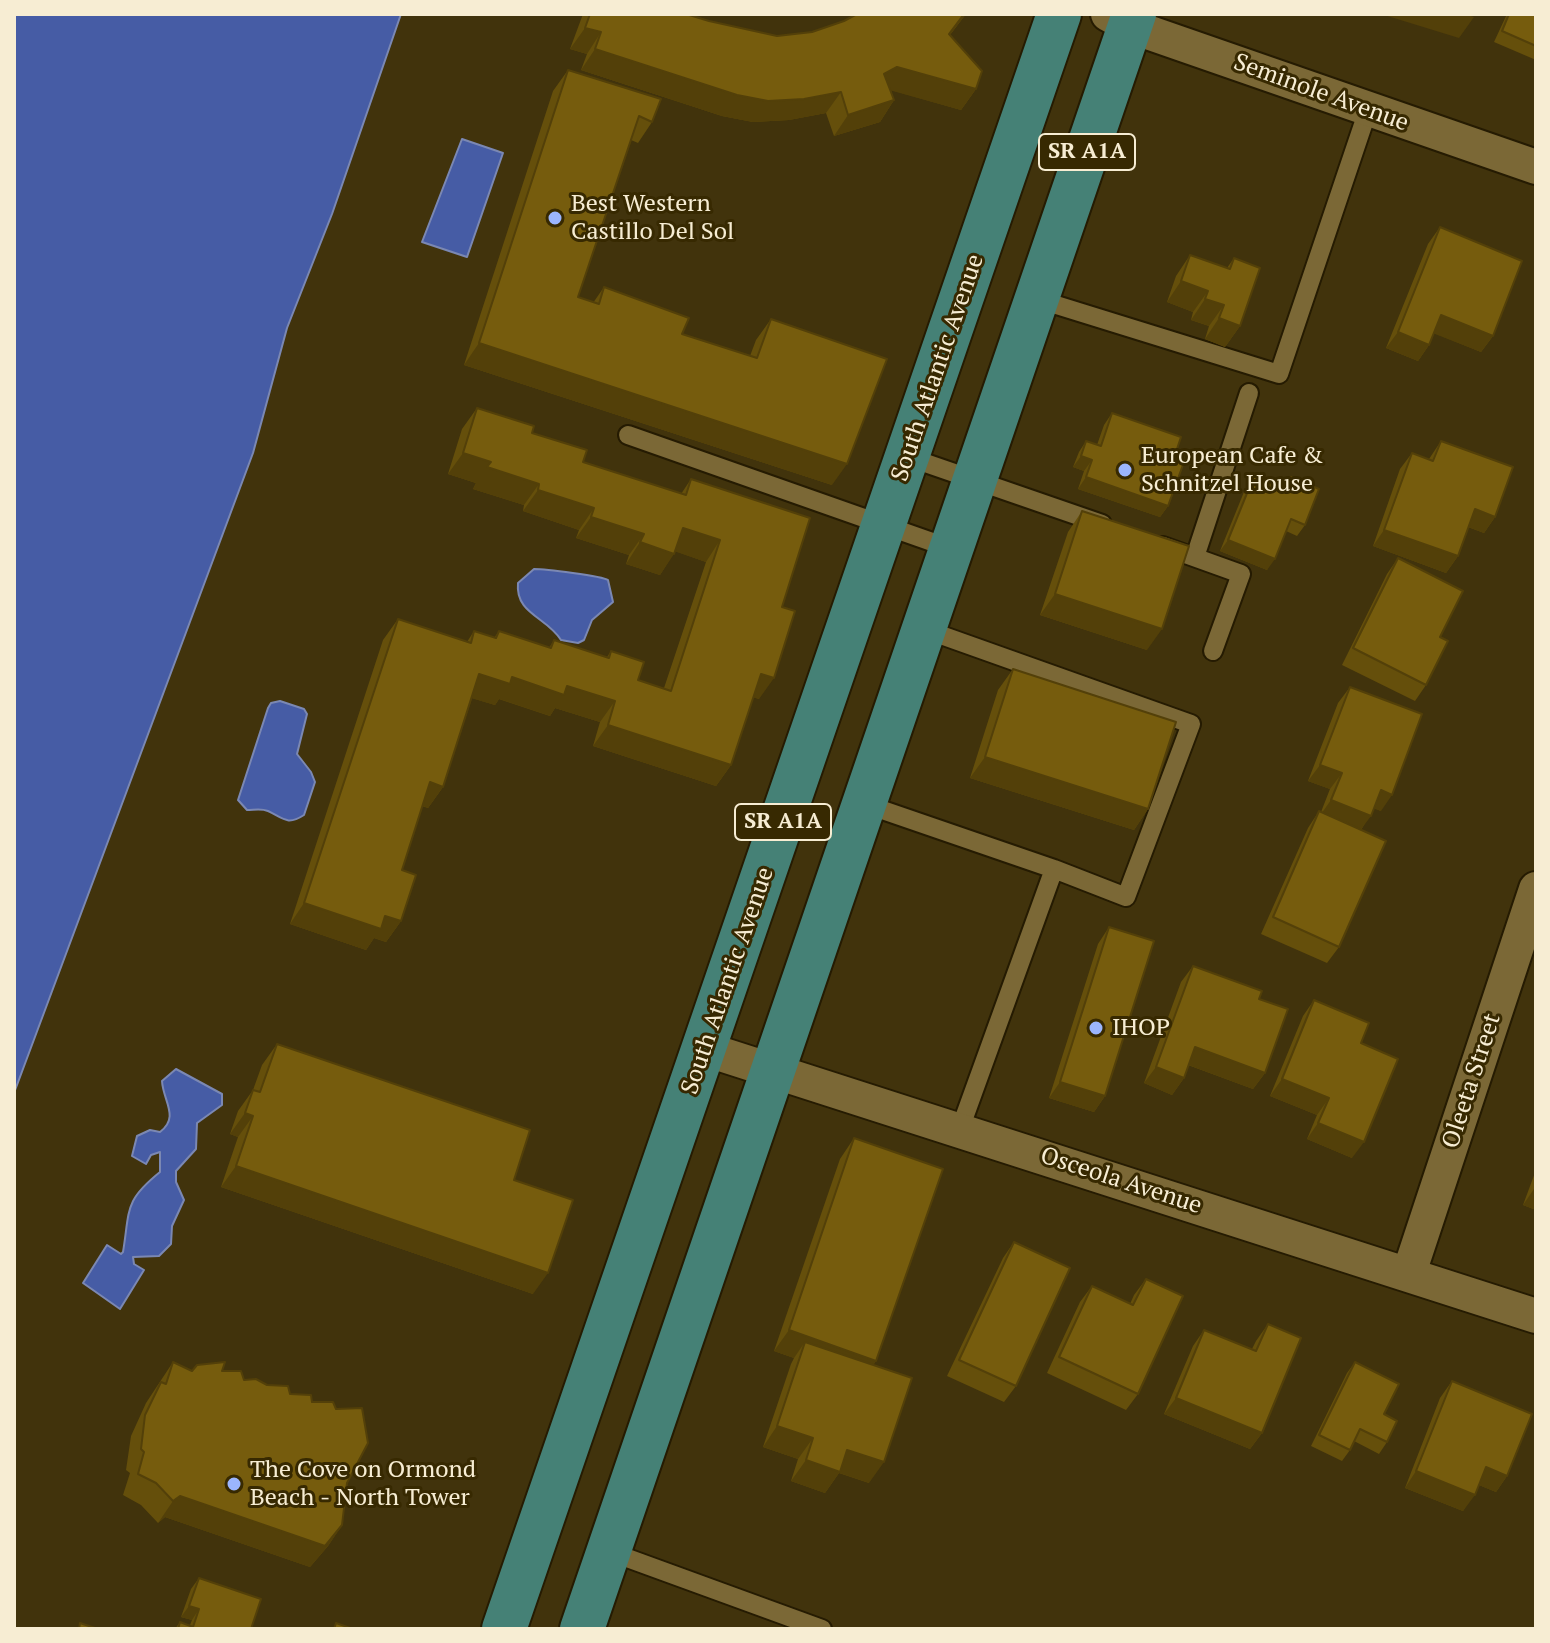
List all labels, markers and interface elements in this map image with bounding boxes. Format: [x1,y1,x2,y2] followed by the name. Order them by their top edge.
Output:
[1230,48,1412,138] street label: Seminole Avenue
[1039,134,1135,170] road number: SR A1A
[571,190,734,246] place label: Best Western Castillo Del Sol
[546,209,564,227] marker: Best Western Castillo Del Sol
[886,251,990,485] street label: South Atlantic Avenue
[1141,442,1323,498] place label: European Cafe & Schnitzel House
[1116,461,1134,479] marker: European Cafe & Schnitzel House
[735,804,831,840] road number: SR A1A
[676,864,780,1098] street label: South Atlantic Avenue
[1437,1010,1507,1152] street label: Oleeta Street
[1112,1014,1170,1042] place label: IHOP
[1087,1019,1105,1037] marker: IHOP
[1037,1141,1205,1221] street label: Osceola Avenue
[250,1456,476,1512] place label: The Cove on Ormond Beach - North Tower
[225,1475,243,1493] marker: The Cove on Ormond Beach - North Tower

